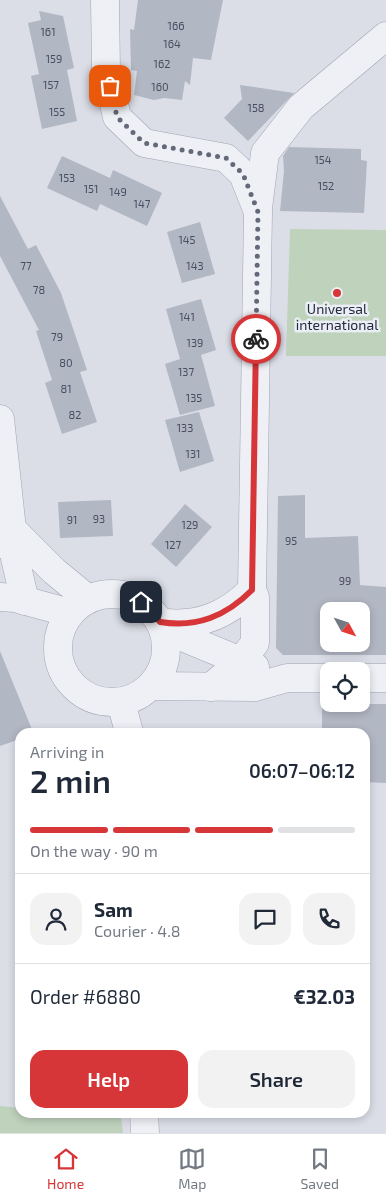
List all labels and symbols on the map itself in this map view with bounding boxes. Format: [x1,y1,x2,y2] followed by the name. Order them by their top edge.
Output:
[168,19,184,32] house number: 166
[40,25,56,38] house number: 161
[163,37,181,50] house number: 164
[46,52,62,65] house number: 159
[154,57,170,70] house number: 162
[89,65,131,107] pin
[43,78,59,91] house number: 157
[151,80,169,93] house number: 160
[248,101,264,114] house number: 158
[49,105,65,118] house number: 155
[314,153,332,166] house number: 154
[59,171,75,184] house number: 153
[318,179,334,192] house number: 152
[84,182,98,195] house number: 151
[109,185,127,198] house number: 149
[134,197,151,210] house number: 147
[178,233,196,246] house number: 145
[20,259,32,272] house number: 77
[186,259,204,272] house number: 143
[33,283,45,296] house number: 78
[331,287,343,299] marker: Universal international
[296,300,379,333] place label: Universal international
[179,310,195,323] house number: 141
[231,314,281,364] courier
[51,330,63,343] house number: 79
[187,336,203,349] house number: 139
[59,356,73,369] house number: 80
[178,365,194,378] house number: 137
[60,382,72,395] house number: 81
[186,391,202,404] house number: 135
[69,408,81,421] house number: 82
[177,421,193,434] house number: 133
[186,447,200,460] house number: 131
[93,512,105,525] house number: 93
[67,513,77,526] house number: 91
[182,518,198,531] house number: 129
[285,534,297,547] house number: 95
[165,538,181,551] house number: 127
[339,574,351,587] house number: 99
[120,581,162,623] pin
[320,602,370,652] north arrow

